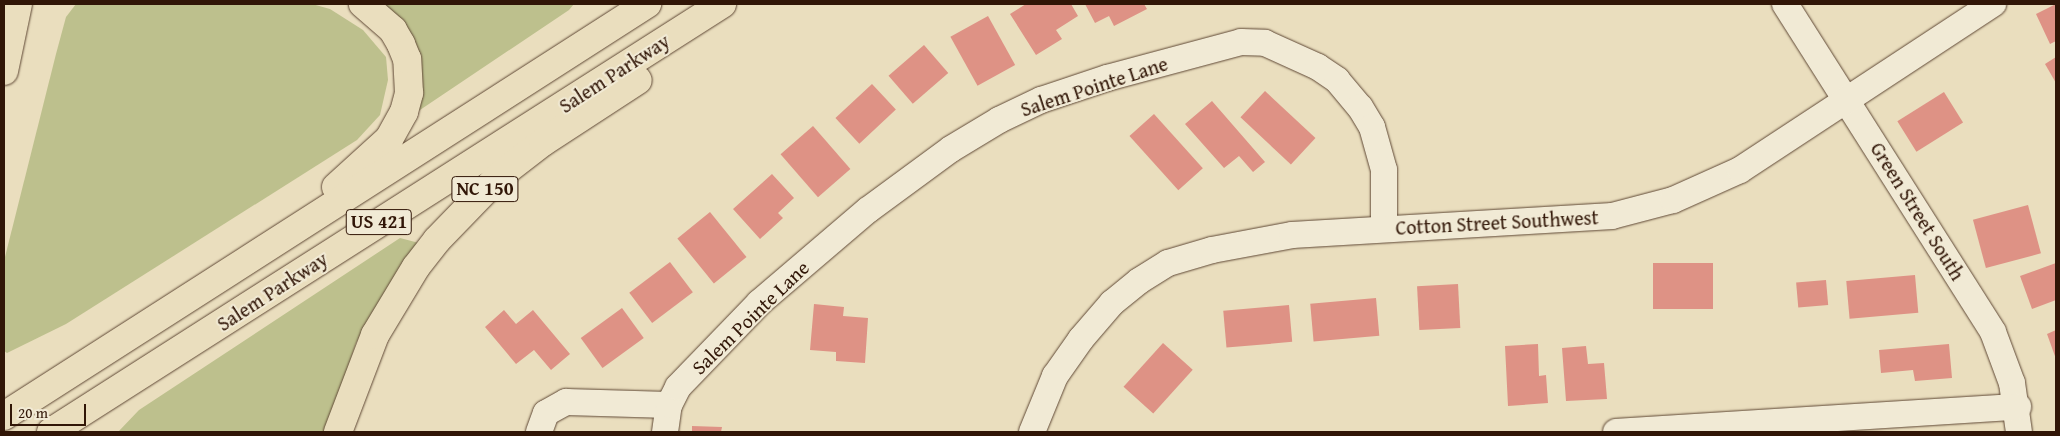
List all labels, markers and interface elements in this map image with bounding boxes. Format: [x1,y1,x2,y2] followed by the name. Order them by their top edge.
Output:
[554,28,674,118] street label: Salem Parkway
[1017,51,1171,121] street label: Salem Pointe Lane
[1866,138,1970,284] street label: Green Street South
[451,172,519,205] road number: NC 150
[1395,205,1599,239] street label: Cotton Street Southwest
[345,206,413,238] road number: US 421
[212,246,332,336] street label: Salem Parkway
[686,255,814,379] street label: Salem Pointe Lane
[12,394,89,426] scale bar
[18,402,48,423] text: 20 m

